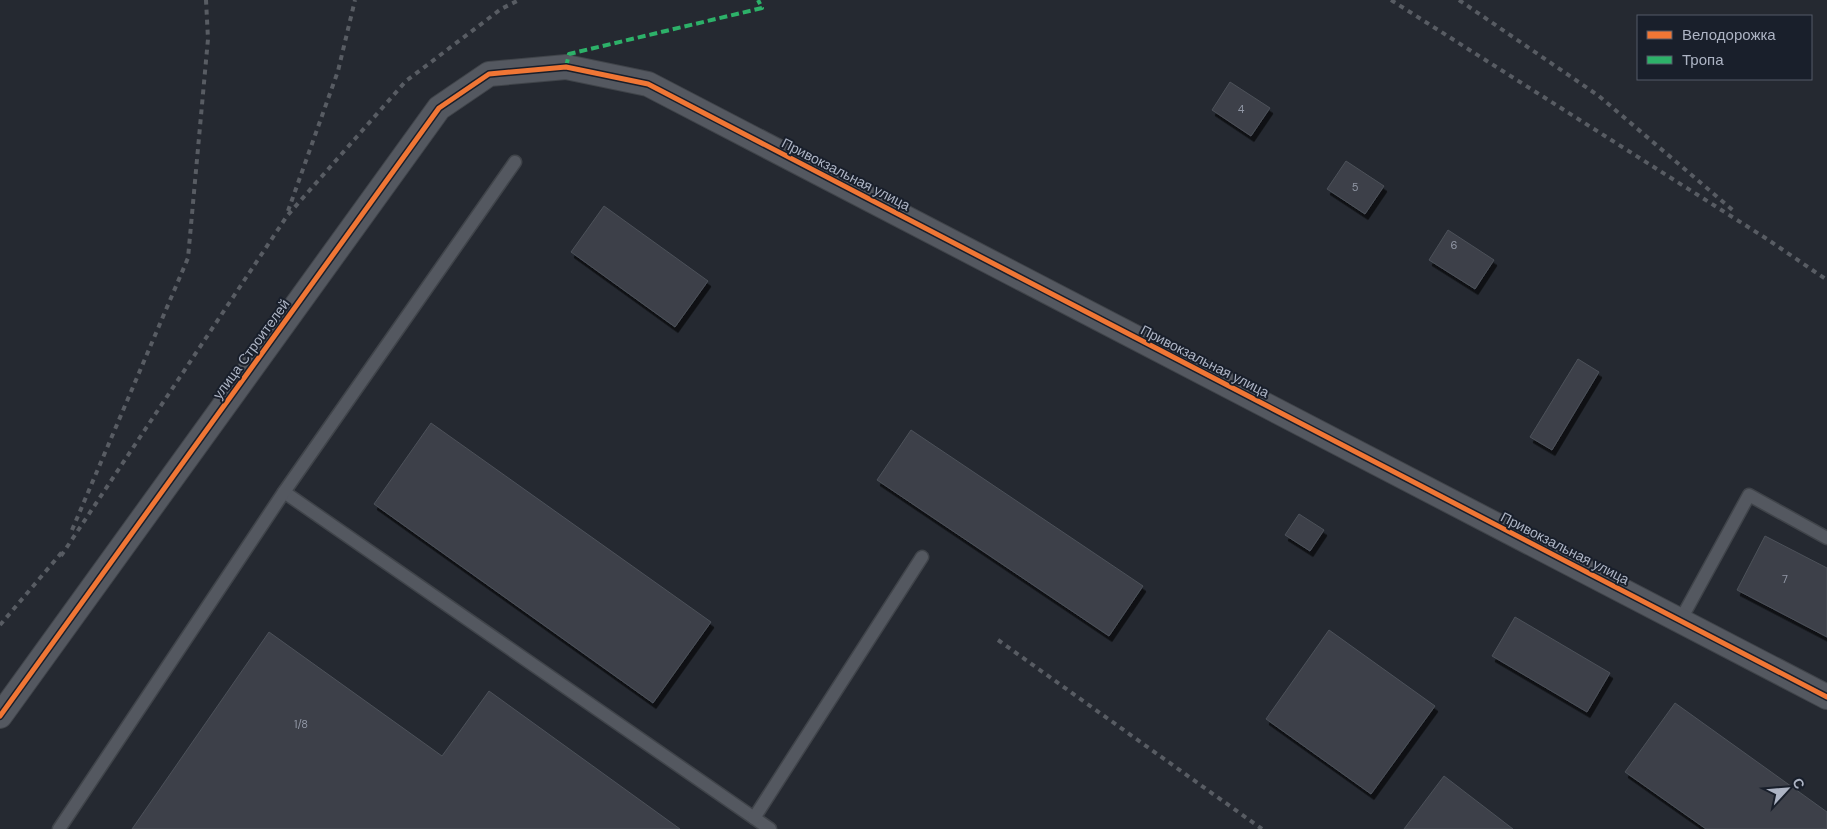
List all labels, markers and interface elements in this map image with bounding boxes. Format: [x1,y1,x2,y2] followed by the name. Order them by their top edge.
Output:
[1637,15,1812,80] legend
[1682,25,1776,45] text: Велодорожка
[1682,50,1724,70] text: Тропа
[1238,102,1245,116] house number: 4
[779,134,914,214] street label: Привокзальная улица
[1352,180,1359,194] house number: 5
[1451,238,1458,252] house number: 6
[209,295,293,403] street label: улица Строителей
[1138,321,1273,401] street label: Привокзальная улица
[1498,508,1633,588] street label: Привокзальная улица
[1782,572,1788,586] house number: 7
[294,717,308,731] house number: 1/8
[1762,764,1812,814] north arrow
[1788,775,1809,792] text: С

